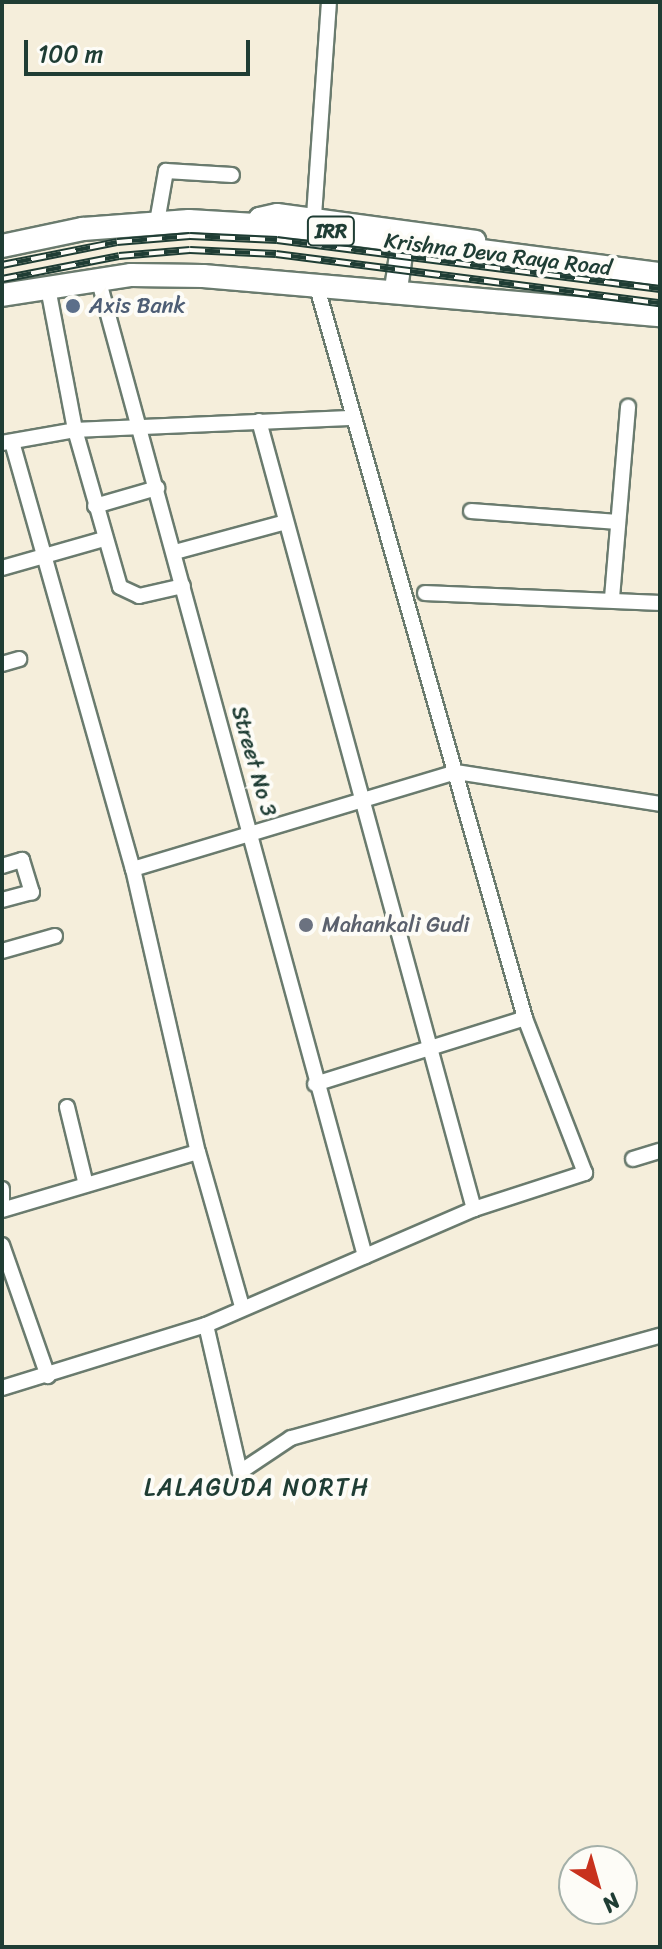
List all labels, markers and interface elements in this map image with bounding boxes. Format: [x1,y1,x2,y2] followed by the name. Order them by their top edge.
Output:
[28,24,254,74] scale bar
[38,33,103,75] text: 100 m
[305,215,357,247] road number: IRR
[382,227,614,281] street label: Krishna Deva Raya Road
[89,293,185,319] place label: Axis Bank
[64,297,82,315] marker: Axis Bank
[226,703,282,819] street label: Street No 3
[322,912,469,938] place label: Mahankali Gudi
[297,916,315,934] marker: Mahankali Gudi
[145,1474,369,1502] district label: LALAGUDA NORTH
[558,1845,638,1925] north arrow
[594,1883,629,1923] text: N

